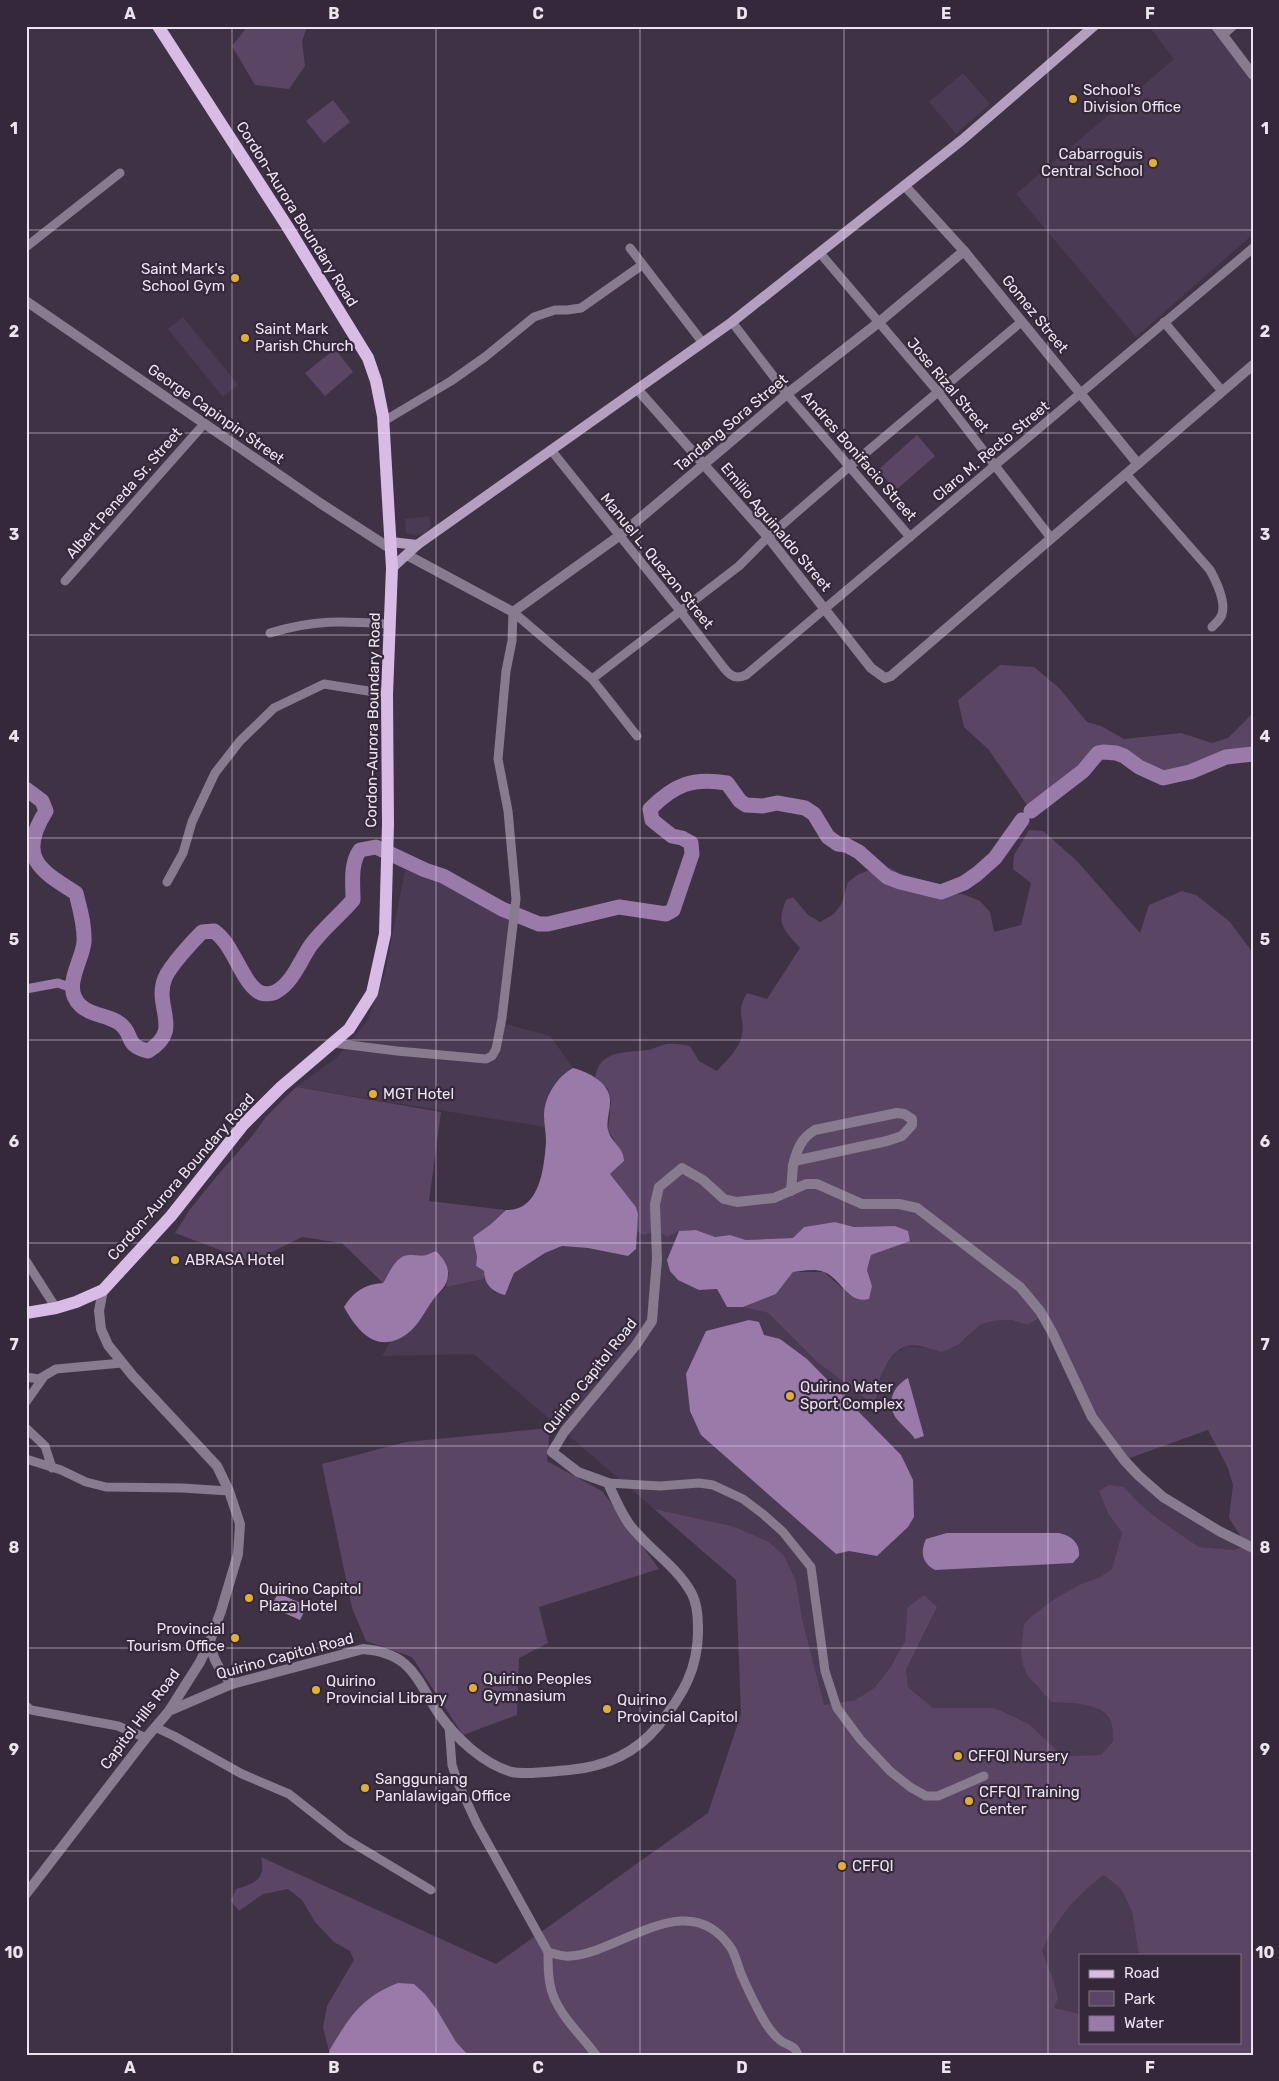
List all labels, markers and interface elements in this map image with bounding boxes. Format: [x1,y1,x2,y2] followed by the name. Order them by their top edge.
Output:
[124,4,136,23] text: A
[328,4,340,23] text: B
[532,4,544,23] text: C
[736,4,748,23] text: D
[941,4,951,23] text: E
[1145,4,1155,23] text: F
[1083,81,1181,116] place label: School's Division Office
[1067,93,1079,105] marker: School's Division Office
[232,118,362,310] street label: Cordon-Aurora Boundary Road
[10,119,18,138] text: 1
[1261,119,1269,138] text: 1
[1041,145,1143,180] place label: Cabarroguis Central School
[1147,157,1159,169] marker: Cabarroguis Central School
[141,260,225,295] place label: Saint Mark's School Gym
[998,271,1072,357] street label: Gomez Street
[229,272,241,284] marker: Saint Mark's School Gym
[255,320,354,355] place label: Saint Mark Parish Church
[9,322,19,341] text: 2
[1260,322,1270,341] text: 2
[239,332,251,344] marker: Saint Mark Parish Church
[903,334,993,436] street label: Jose Rizal Street
[144,360,288,468] street label: George Capinpin Street
[671,370,791,476] street label: Tandang Sora Street
[798,387,920,525] street label: Andres Bonifacio Street
[929,397,1053,505] street label: Claro M. Recto Street
[62,424,186,562] street label: Albert Peneda Sr. Street
[717,459,835,595] street label: Emilio Aguinaldo Street
[597,489,717,633] street label: Manuel L. Quezon Street
[9,525,19,544] text: 3
[1260,525,1270,544] text: 3
[362,612,384,828] street label: Cordon-Aurora Boundary Road
[9,727,20,746] text: 4
[1260,727,1271,746] text: 4
[9,930,19,949] text: 5
[1260,930,1270,949] text: 5
[383,1085,454,1103] place label: MGT Hotel
[367,1088,379,1100] marker: MGT Hotel
[104,1090,258,1264] street label: Cordon-Aurora Boundary Road
[9,1132,19,1151] text: 6
[1260,1132,1270,1151] text: 6
[185,1251,284,1269] place label: ABRASA Hotel
[169,1254,181,1266] marker: ABRASA Hotel
[539,1315,641,1437] street label: Quirino Capitol Road
[9,1335,19,1354] text: 7
[1260,1335,1270,1354] text: 7
[800,1378,903,1413] place label: Quirino Water Sport Complex
[784,1390,796,1402] marker: Quirino Water Sport Complex
[9,1538,20,1557] text: 8
[1260,1538,1271,1557] text: 8
[259,1580,361,1615] place label: Quirino Capitol Plaza Hotel
[243,1592,255,1604] marker: Quirino Capitol Plaza Hotel
[126,1620,225,1655] place label: Provincial Tourism Office
[214,1629,356,1683] street label: Quirino Capitol Road
[229,1632,241,1644] marker: Provincial Tourism Office
[96,1665,184,1773] street label: Capitol Hills Road
[483,1670,592,1705] place label: Quirino Peoples Gymnasium
[326,1672,447,1707] place label: Quirino Provincial Library
[467,1682,479,1694] marker: Quirino Peoples Gymnasium
[310,1684,322,1696] marker: Quirino Provincial Library
[617,1691,738,1726] place label: Quirino Provincial Capitol
[601,1703,613,1715] marker: Quirino Provincial Capitol
[9,1740,19,1759] text: 9
[1260,1740,1270,1759] text: 9
[968,1747,1069,1765] place label: CFFQI Nursery
[952,1750,964,1762] marker: CFFQI Nursery
[375,1770,511,1805] place label: Sangguniang Panlalawigan Office
[359,1782,371,1794] marker: Sangguniang Panlalawigan Office
[979,1783,1080,1818] place label: CFFQI Training Center
[963,1795,975,1807] marker: CFFQI Training Center
[852,1857,894,1875] place label: CFFQI
[836,1860,848,1872] marker: CFFQI
[5,1943,24,1962] text: 10
[1256,1943,1275,1962] text: 10
[1079,1954,1242,2044] legend
[1124,1964,1160,1982] text: Road
[1124,1990,1155,2008] text: Park
[1124,2014,1164,2032] text: Water
[124,2058,136,2077] text: A
[328,2058,340,2077] text: B
[532,2058,544,2077] text: C
[736,2058,748,2077] text: D
[941,2058,951,2077] text: E
[1145,2058,1155,2077] text: F

